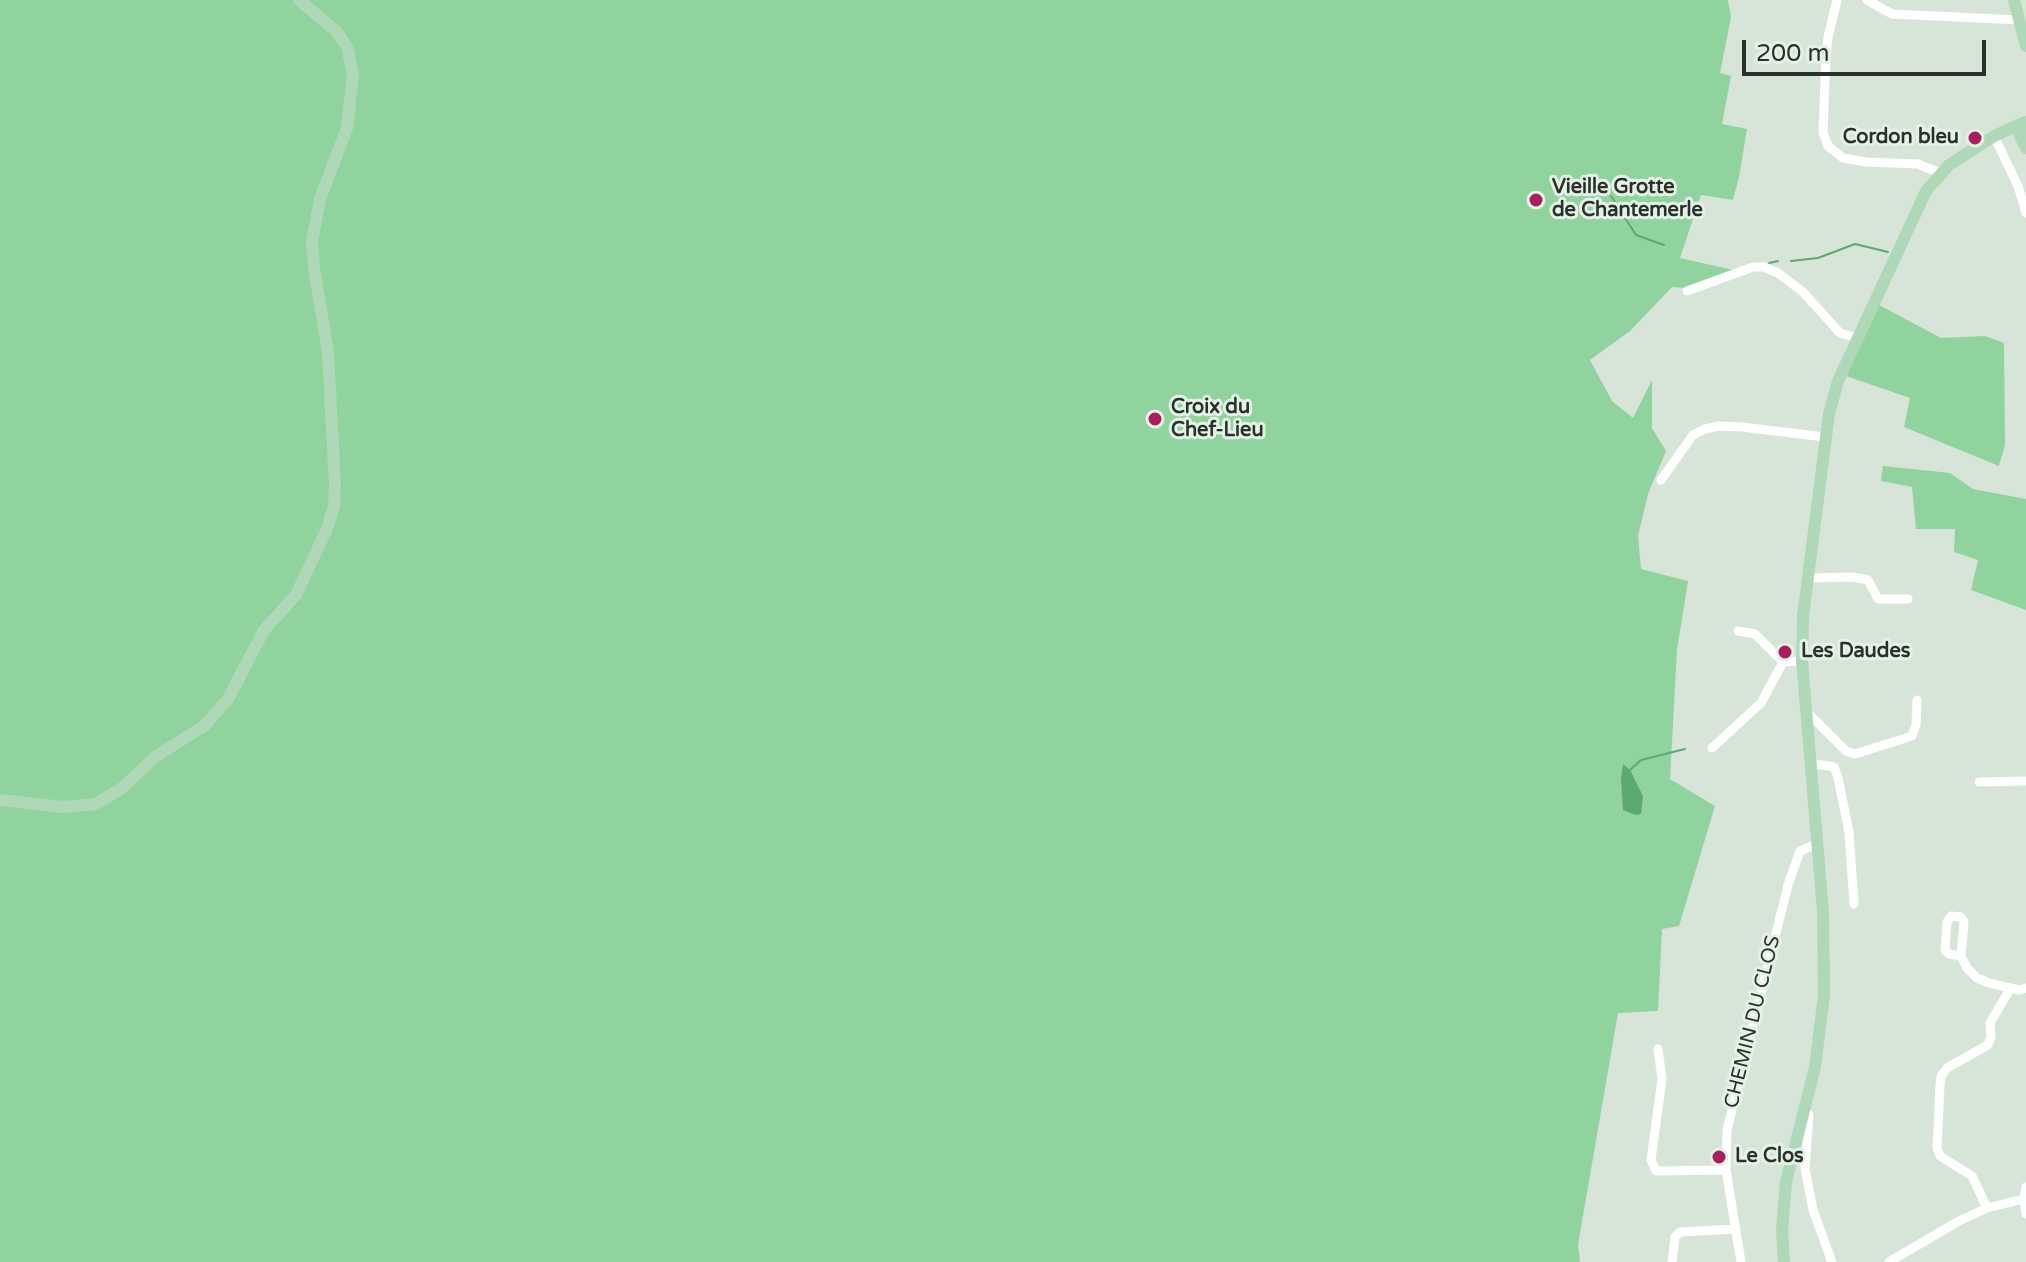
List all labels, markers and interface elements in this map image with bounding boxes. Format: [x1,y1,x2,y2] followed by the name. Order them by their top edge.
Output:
[1746,24,1990,74] scale bar
[1756,39,1830,68] text: 200 m
[1843,126,1959,150] place label: Cordon bleu
[1966,129,1984,147] marker: Cordon bleu
[1552,176,1703,223] place label: Vieille Grotte de Chantemerle
[1527,191,1545,209] marker: Vieille Grotte de Chantemerle
[1171,396,1264,443] place label: Croix du Chef-Lieu
[1146,410,1164,428] marker: Croix du Chef-Lieu
[1801,640,1910,664] place label: Les Daudes
[1776,643,1794,661] marker: Les Daudes
[1720,933,1786,1111] street label: CHEMIN DU CLOS
[1735,1145,1804,1169] place label: Le Clos
[1710,1148,1728,1166] marker: Le Clos

